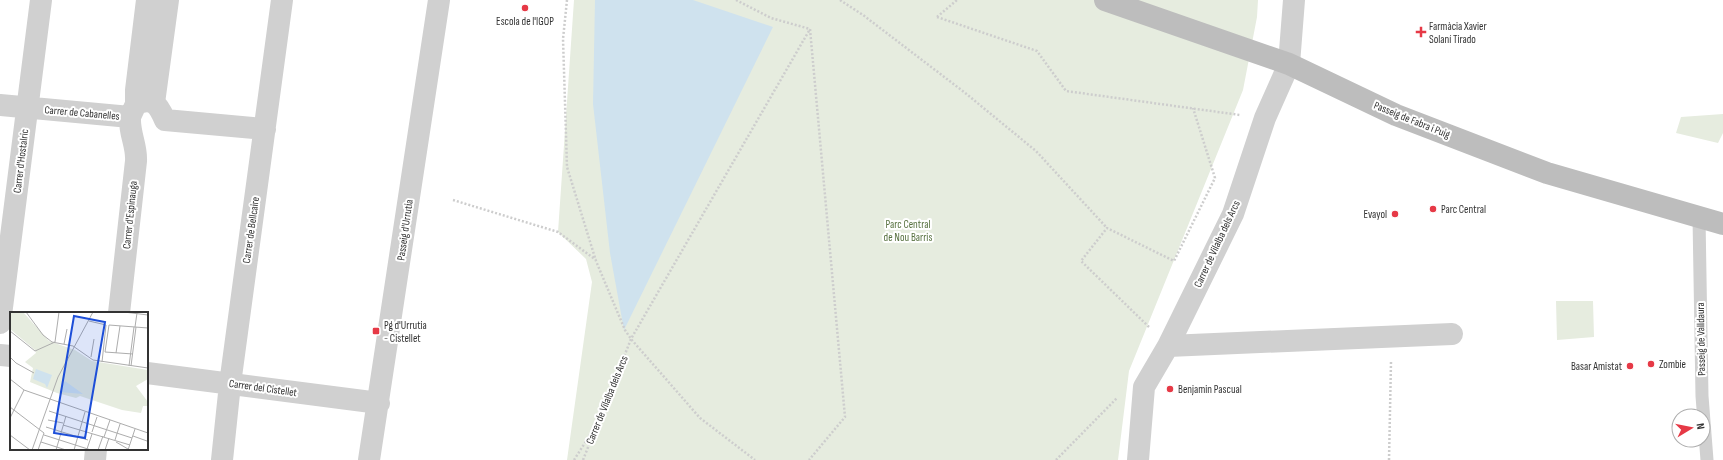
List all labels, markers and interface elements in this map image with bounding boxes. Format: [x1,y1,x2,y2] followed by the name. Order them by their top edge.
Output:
[520,3,530,13] marker: Escola de l'IGOP
[496,15,554,28] place label: Escola de l'IGOP
[1429,20,1487,46] place label: Farmàcia Xavier Solaní Tirado
[1416,27,1426,37] marker: Farmàcia Xavier Solaní Tirado
[1372,99,1453,141] street label: Passeig de Fabra i Puig
[44,103,120,123] street label: Carrer de Cabanelles
[11,128,31,194] street label: Carrer d'Hostalric
[120,180,140,250] street label: Carrer d'Espinauga
[240,196,262,264] street label: Carrer de Bellcaire
[1191,198,1243,290] street label: Carrer de Vilalba dels Arcs
[394,199,416,261] street label: Passeig d'Urrutia
[1441,203,1486,216] place label: Parc Central
[1428,204,1438,214] marker: Parc Central
[1363,208,1387,221] place label: Evayol
[1390,209,1400,219] marker: Evayol
[884,218,932,244] park label: Parc Central de Nou Barris
[1694,302,1708,376] street label: Passeig de Valldaura
[10,312,148,450] inset map
[384,319,427,345] place label: Pg d'Urrutia - Cistellet
[371,326,381,336] marker: Pg d'Urrutia - Cistellet
[583,354,631,446] street label: Carrer de Vilalba dels Arcs
[1659,358,1686,371] place label: Zombie
[1646,359,1656,369] marker: Zombie
[1571,360,1623,373] place label: Basar Amistat
[1625,361,1635,371] marker: Basar Amistat
[228,377,298,399] street label: Carrer del Cistellet
[1178,383,1242,396] place label: Benjamin Pascual
[1165,384,1175,394] marker: Benjamin Pascual
[1671,408,1711,448] north arrow
[1693,422,1707,430] text: N

